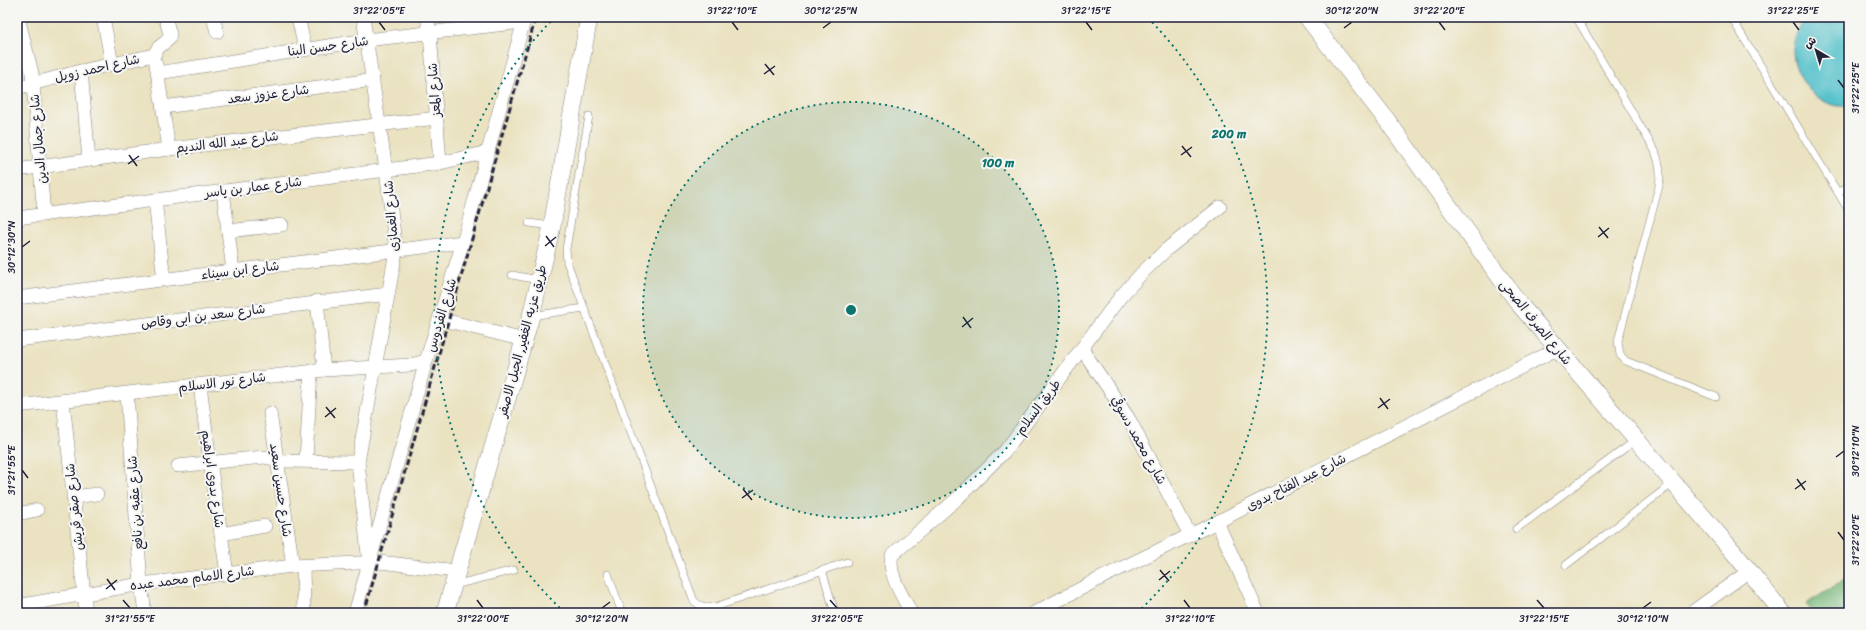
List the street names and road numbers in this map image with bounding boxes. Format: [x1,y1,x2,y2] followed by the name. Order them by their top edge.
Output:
[286,29,370,63] street label: شارع حسن البنا
[52,47,142,89] street label: شارع احمد زويل
[421,62,447,119] street label: شارع المعز
[226,78,310,110] street label: شارع عزوز سعد
[23,93,53,185] street label: شارع جمال الدين
[174,124,280,160] street label: شارع عبد الله النديم
[202,170,303,205] street label: شارع عمار بن ياسر
[376,179,406,253] street label: شارع الغمازى
[199,254,281,286] street label: شارع ابن سيناء
[490,262,553,421] street label: طريق عزبه الغفير, الجبل الاصفر
[1494,274,1578,370] street label: شارع الصرف الصحى
[419,275,463,355] street label: شارع الفردوس
[139,297,267,335] street label: شارع سعد بن ابى وقاص
[177,365,267,399] street label: شارع نور الاسلام
[1009,374,1067,440] street label: طريق السلام
[1105,391,1173,489] street label: شارع محمد دسوقي
[195,428,231,530] street label: شارع بدوى ابراهيم
[263,442,299,538] street label: شارع حسين سعيد
[1242,447,1350,517] street label: شارع عبد الفتاح بدوى
[120,455,150,551] street label: شارع عقبه بن نافع
[58,462,90,552] street label: شارع صقر قريش
[128,559,256,597] street label: شارع الامام محمد عبده

